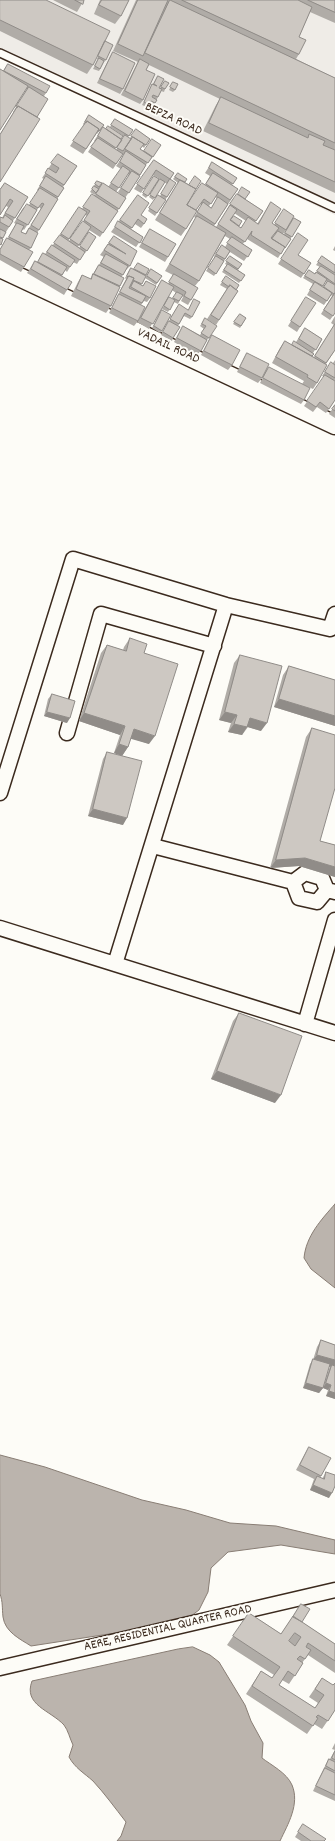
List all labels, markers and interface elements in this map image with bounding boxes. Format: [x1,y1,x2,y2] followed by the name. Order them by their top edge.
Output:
[142,100,204,140] street label: BEPZA ROAD
[134,326,202,368] street label: VADAIL ROAD
[83,1602,253,1656] street label: AERE, RESIDENTIAL QUARTER ROAD

